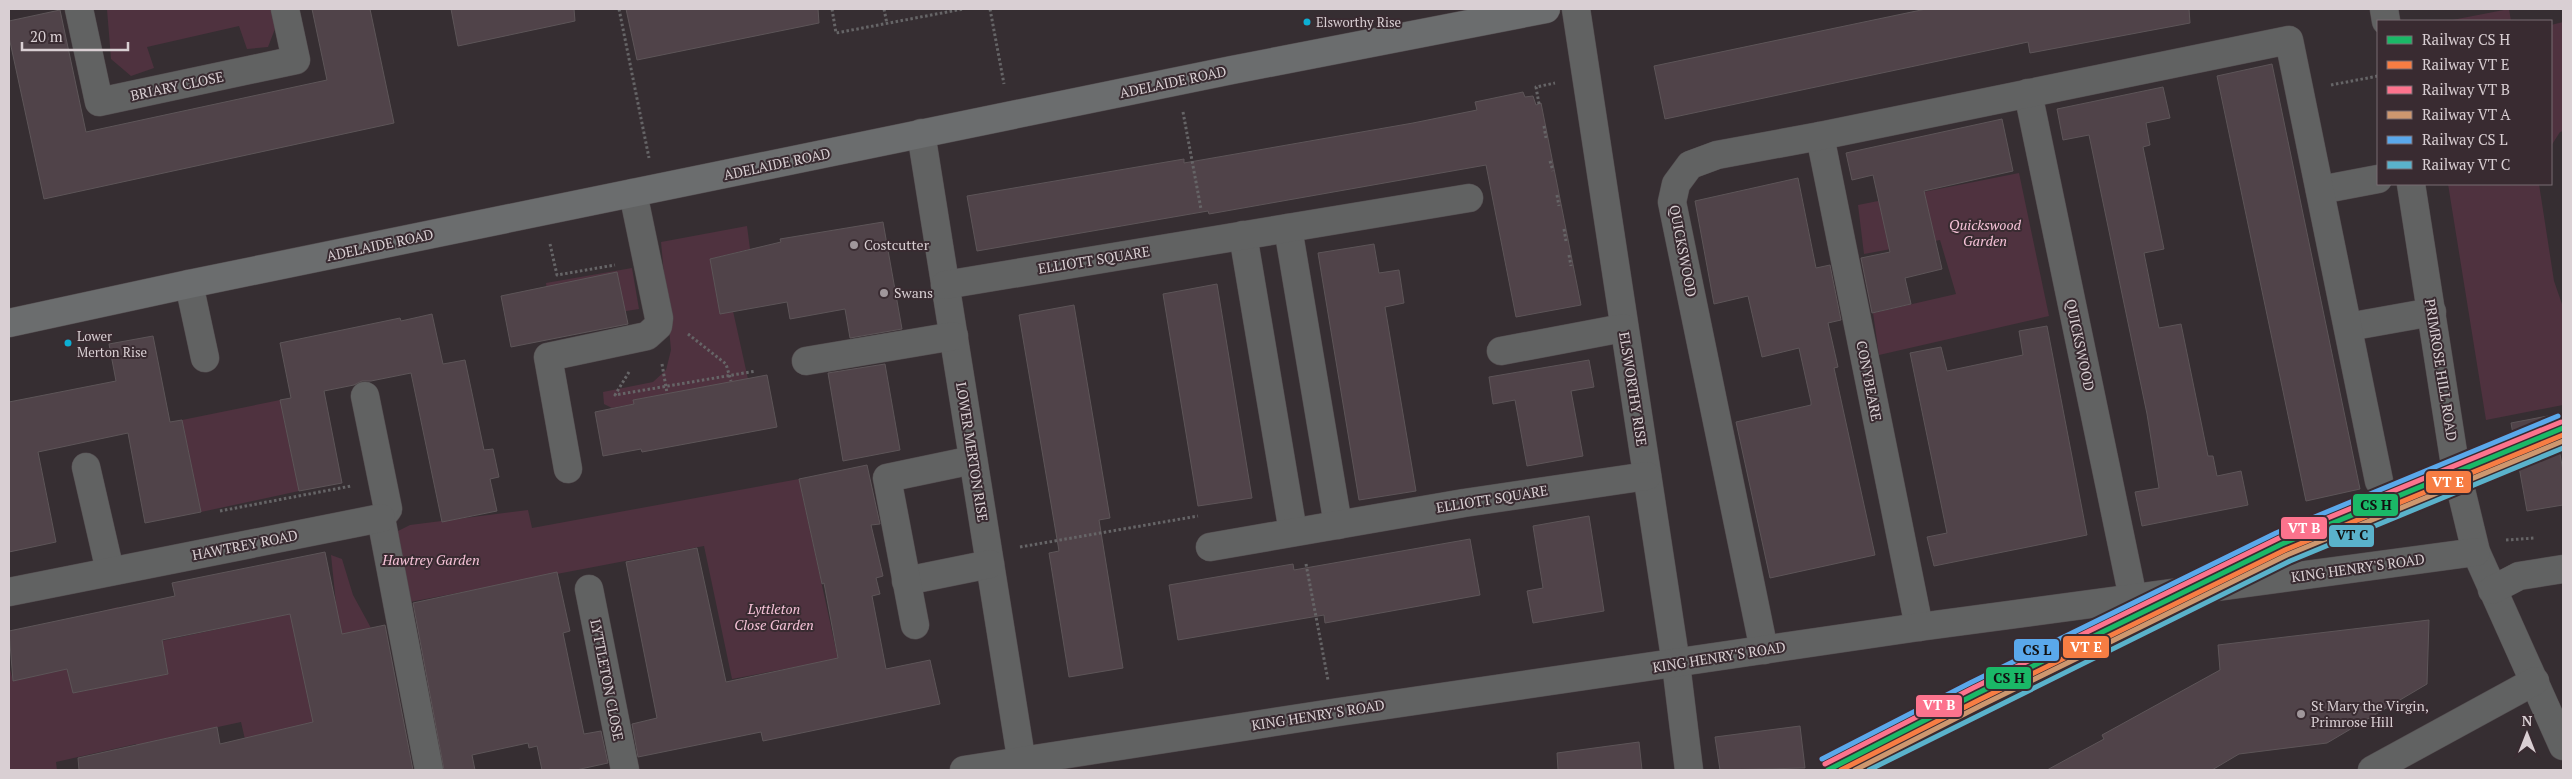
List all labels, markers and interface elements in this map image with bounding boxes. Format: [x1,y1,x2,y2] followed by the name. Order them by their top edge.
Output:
[1316,13,1401,31] place label: Elsworthy Rise
[1302,17,1312,27] marker: Elsworthy Rise
[22,20,129,52] scale bar
[2377,20,2552,185] legend
[30,26,63,46] text: 20 m
[2422,29,2510,49] text: Railway CS H
[2422,54,2509,74] text: Railway VT E
[1118,61,1228,102] street label: ADELAIDE ROAD
[129,66,225,105] street label: BRIARY CLOSE
[2422,79,2510,99] text: Railway VT B
[2422,104,2511,124] text: Railway VT A
[2422,129,2507,149] text: Railway CS L
[722,143,832,184] street label: ADELAIDE ROAD
[2422,154,2510,174] text: Railway VT C
[1665,203,1702,299] street label: QUICKSWOOD
[1949,215,2022,250] park label: Quickswood Garden
[325,224,435,265] street label: ADELAIDE ROAD
[864,235,930,254] place label: Costcutter
[848,239,860,251] marker: Costcutter
[1037,241,1151,278] street label: ELLIOTT SQUARE
[894,283,933,302] place label: Swans
[878,287,890,299] marker: Swans
[2061,297,2100,393] street label: QUICKSWOOD
[2421,297,2462,442] street label: PRIMROSE HILL ROAD
[77,327,147,361] place label: Lower Merton Rise
[1615,330,1652,447] street label: ELSWORTHY RISE
[63,338,73,348] marker: Lower Merton Rise
[1852,339,1887,423] street label: CONYBEARE
[952,381,993,523] street label: LOWER MERTON RISE
[2425,470,2472,494] line badge: VT E
[2432,472,2464,491] text: VT E
[1435,480,1549,517] street label: ELLIOTT SQUARE
[2352,493,2399,517] line badge: CS H
[2360,495,2392,514] text: CS H
[2280,516,2328,540] line badge: VT B
[2288,518,2320,537] text: VT B
[2328,524,2375,548] line badge: VT C
[190,525,299,564] street label: HAWTREY ROAD
[2336,525,2368,544] text: VT C
[2290,549,2426,586] street label: KING HENRY'S ROAD
[381,550,480,569] park label: Hawtrey Garden
[734,599,814,634] park label: Lyttleton Close Garden
[586,618,629,742] street label: LYTTLETON CLOSE
[2062,635,2110,659] line badge: VT E
[1651,637,1787,676] street label: KING HENRY'S ROAD
[2070,637,2102,656] text: VT E
[2013,638,2060,662] line badge: CS L
[2023,640,2051,659] text: CS L
[1985,666,2032,690] line badge: CS H
[1993,668,2025,687] text: CS H
[1915,694,1963,718] line badge: VT B
[1250,695,1386,734] street label: KING HENRY'S ROAD
[1923,695,1955,714] text: VT B
[2311,696,2429,731] place label: St Mary the Virgin, Primrose Hill
[2295,708,2307,720] marker: St Mary the Virgin, Primrose Hill
[2502,709,2552,759] north arrow
[2522,711,2533,730] text: N

